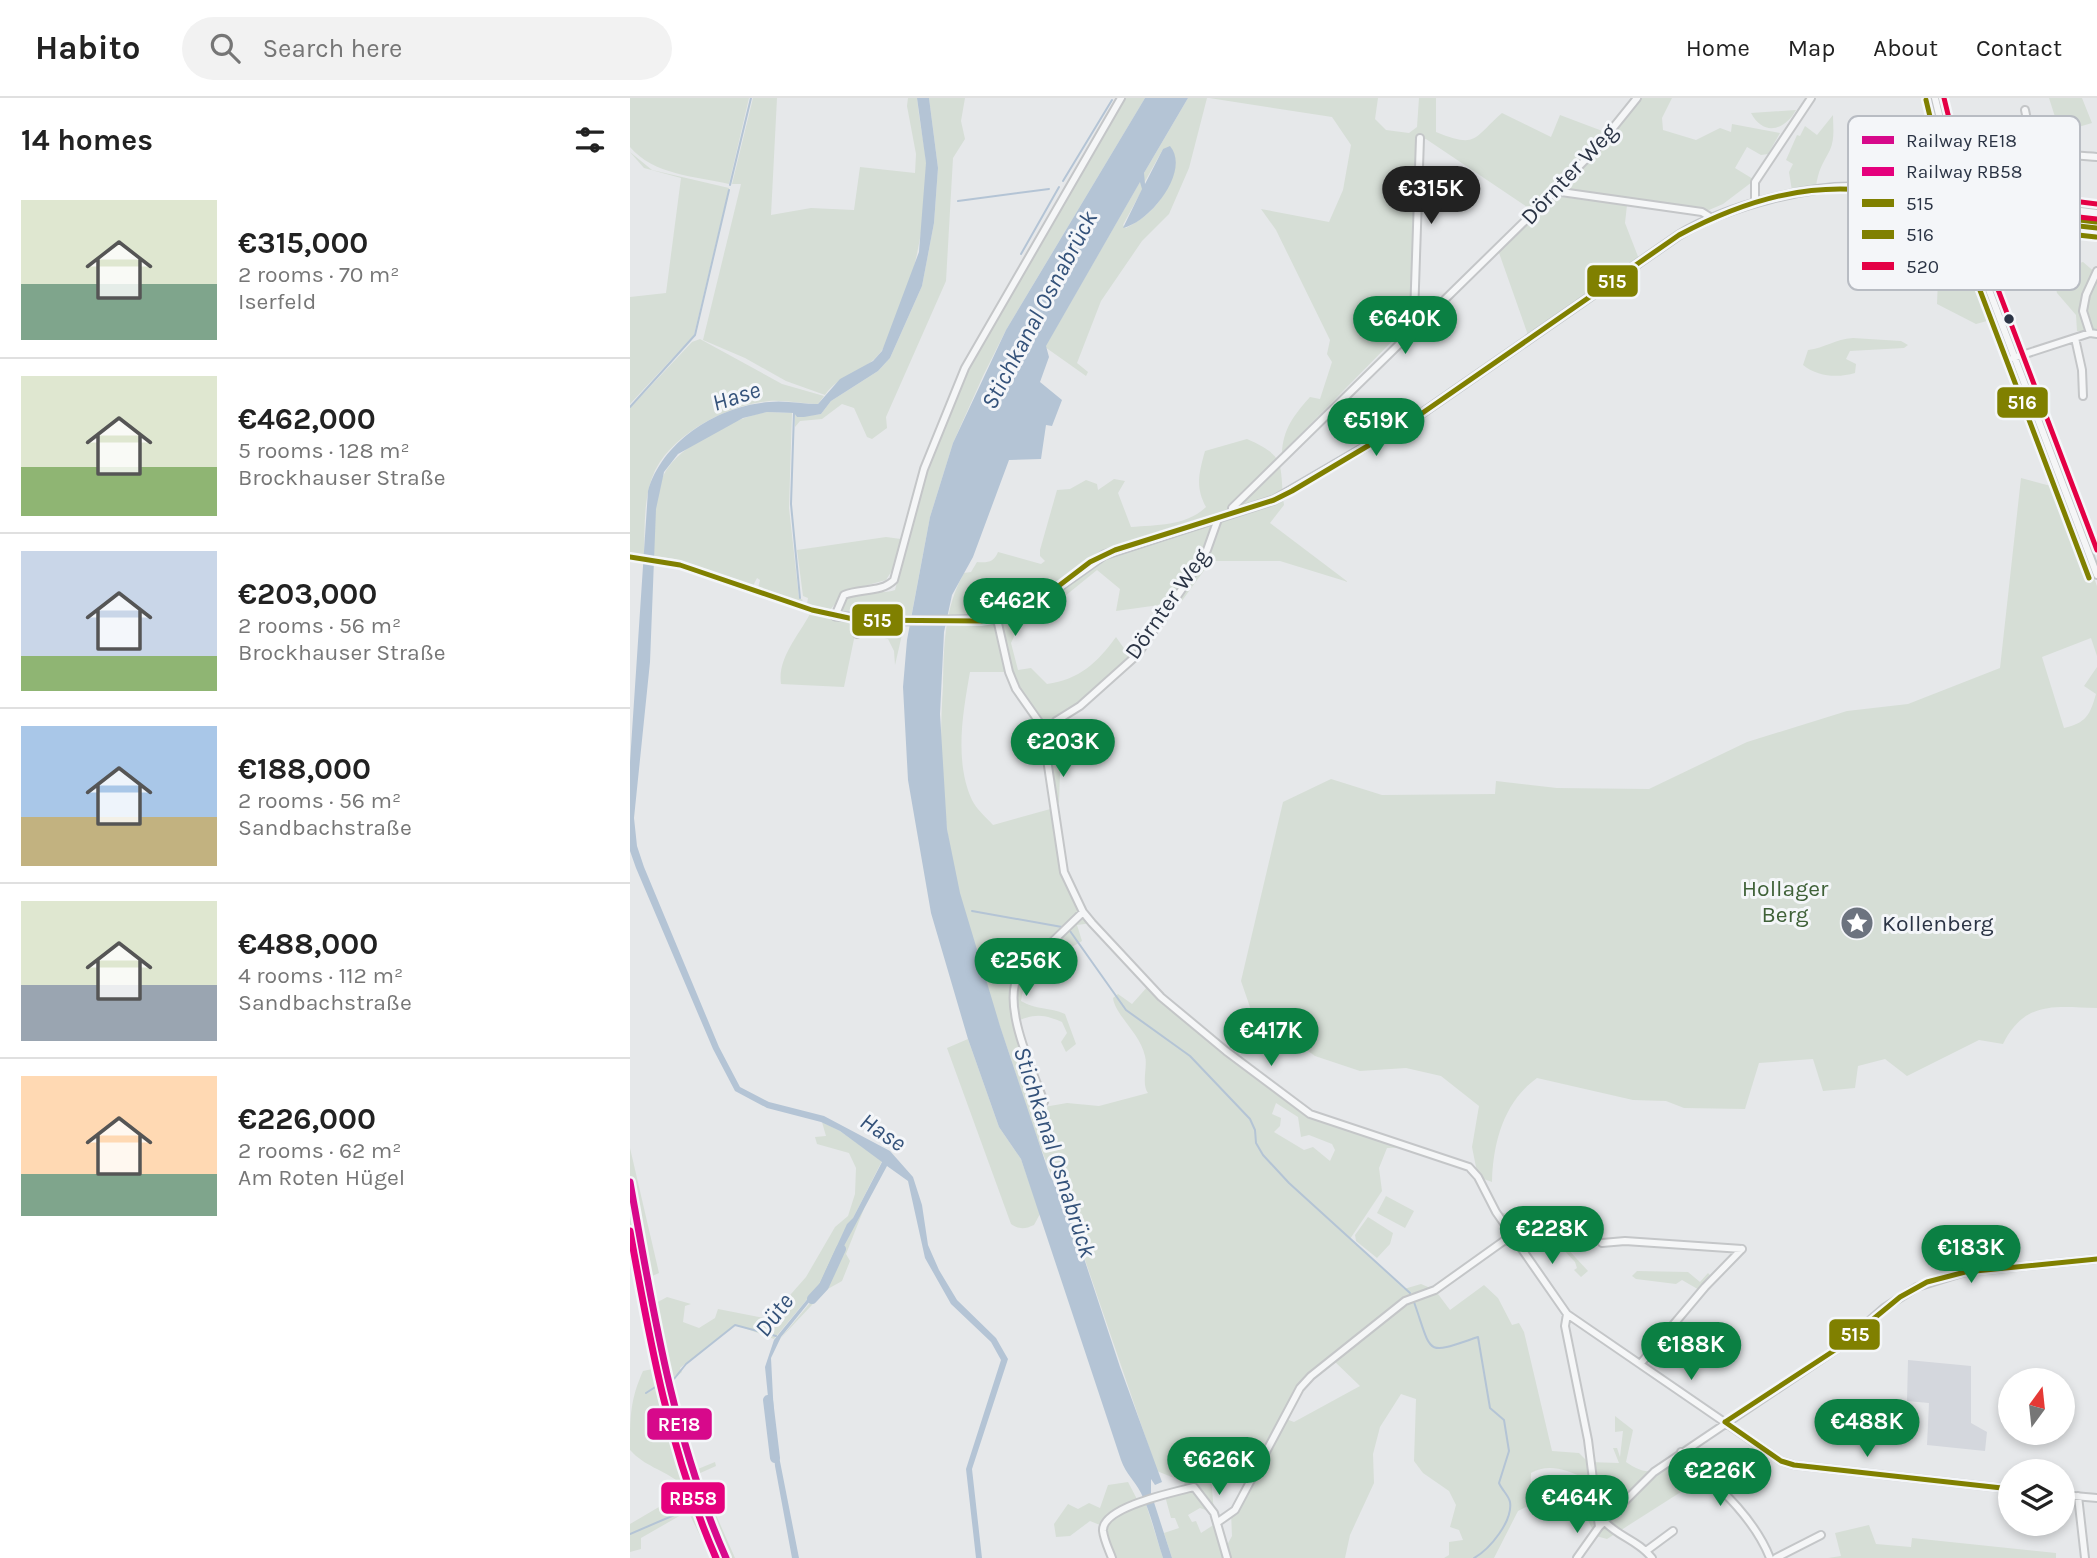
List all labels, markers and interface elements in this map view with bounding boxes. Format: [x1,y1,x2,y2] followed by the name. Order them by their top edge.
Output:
[182,17,672,80] search box
[35,29,140,67] text: Habito
[206,29,244,67] icon: search
[262,33,402,64] text: Search here
[1686,34,1750,62] text: Home
[1788,34,1835,62] text: Map
[1873,34,1938,62] text: About
[1976,34,2062,62] text: Contact
[1848,116,2080,290] legend
[1515,118,1623,230] street label: Dörnter Weg
[571,121,609,159] icon: filters
[21,122,153,158] text: 14 homes
[1906,130,2017,152] text: Railway RE18
[1906,161,2023,183] text: Railway RB58
[1382,166,1480,226] pin: €315K
[1398,175,1464,202] text: €315K
[1906,193,1934,215] text: 515
[975,206,1103,414] water label: Stichkanal Osnabrück
[1906,224,1934,246] text: 516
[238,225,368,261] text: €315,000
[77,228,161,312] icon: home
[1906,256,1939,278] text: 520
[238,261,400,288] text: 2 rooms · 70 m²
[1586,264,1639,298] line badge: 515
[1598,271,1626,293] text: 515
[238,288,316,315] text: Iserfeld
[1356,296,1454,356] pin: €640K
[1369,305,1441,332] text: €640K
[2002,312,2016,326] unlabelled marker
[708,375,764,417] water label: Hase
[1996,386,2049,419] line badge: 516
[2007,392,2037,414] text: 516
[1327,398,1425,458] pin: €519K
[238,401,376,437] text: €462,000
[77,404,161,488] icon: home
[1343,407,1409,434] text: €519K
[238,437,410,464] text: 5 rooms · 128 m²
[238,464,446,491] text: Brockhauser Straße
[1119,543,1215,665] street label: Dörnter Weg
[238,576,377,612] text: €203,000
[966,578,1064,638] pin: €462K
[77,579,161,663] icon: home
[979,587,1051,614] text: €462K
[851,603,904,637] line badge: 515
[863,610,891,632] text: 515
[238,612,401,639] text: 2 rooms · 56 m²
[238,639,446,666] text: Brockhauser Straße
[1014,720,1112,779] pin: €203K
[1027,728,1099,755] text: €203K
[238,751,371,787] text: €188,000
[77,754,161,838] icon: home
[238,787,401,814] text: 2 rooms · 56 m²
[238,814,412,841] text: Sandbachstraße
[1742,875,1829,928] park label: Hollager Berg
[1838,904,1876,942] place icon: Kollenberg
[1882,910,1993,937] place label: Kollenberg
[238,926,378,962] text: €488,000
[77,929,161,1013] icon: home
[977,939,1075,998] pin: €256K
[991,947,1061,974] text: €256K
[238,962,403,989] text: 4 rooms · 112 m²
[238,989,412,1016] text: Sandbachstraße
[1222,1009,1320,1068] pin: €417K
[1240,1017,1302,1044] text: €417K
[1008,1043,1103,1262] water label: Stichkanal Osnabrück
[238,1101,376,1137] text: €226,000
[77,1104,161,1188] icon: home
[855,1107,911,1157] water label: Hase
[238,1137,402,1164] text: 2 rooms · 62 m²
[238,1164,405,1191] text: Am Roten Hügel
[1503,1206,1601,1266] pin: €228K
[1516,1215,1588,1242] text: €228K
[1922,1226,2020,1285] pin: €183K
[1938,1234,2005,1261] text: €183K
[749,1288,799,1342] water label: Düte
[1828,1318,1881,1351] line badge: 515
[1642,1322,1740,1382] pin: €188K
[1841,1324,1869,1346] text: 515
[1657,1331,1725,1358] text: €188K
[1998,1368,2076,1446] north arrow
[1998,1368,2075,1536] map controls
[1818,1400,1916,1459] pin: €488K
[646,1407,713,1441] line badge: RE18
[1830,1408,1904,1435] text: €488K
[658,1414,700,1436] text: RE18
[1170,1438,1268,1497] pin: €626K
[1183,1446,1255,1473] text: €626K
[1671,1448,1769,1508] pin: €226K
[1684,1457,1756,1484] text: €226K
[1998,1459,2075,1536] button: layers
[1528,1476,1626,1535] pin: €464K
[660,1481,726,1515] line badge: RB58
[1542,1484,1612,1511] text: €464K
[669,1488,717,1510] text: RB58

